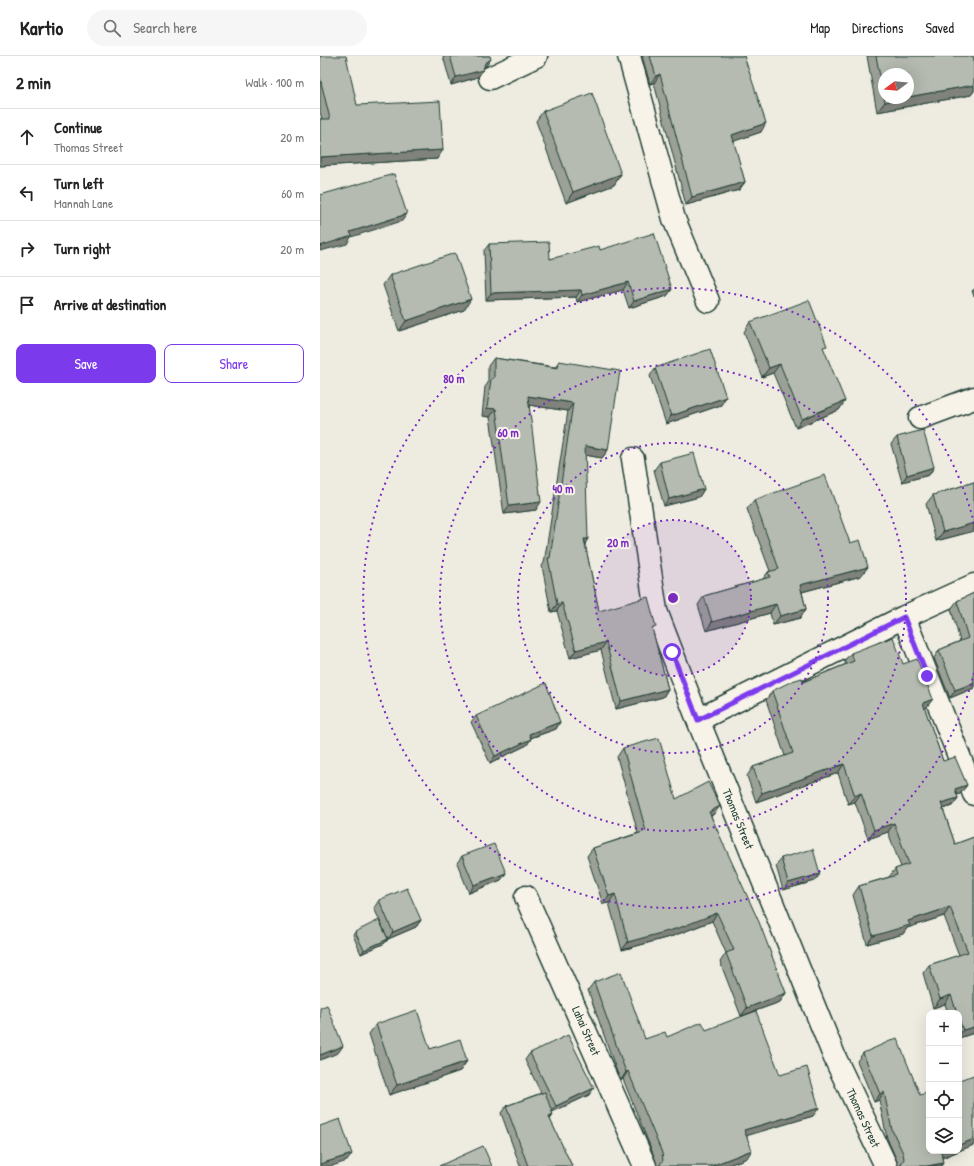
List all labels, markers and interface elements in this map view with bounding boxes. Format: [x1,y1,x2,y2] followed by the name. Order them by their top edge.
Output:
[87,10,367,46] search box
[20,15,63,41] text: Kartio
[101,17,123,39] icon: search
[133,17,197,38] text: Search here
[810,18,830,37] text: Map
[852,18,903,37] text: Directions
[925,18,954,37] text: Saved
[878,68,914,104] north arrow
[16,71,51,94] text: 2 min
[245,73,304,91] text: Walk · 100 m
[54,117,102,138] text: Continue
[16,126,38,148] icon: ahead
[280,128,304,146] text: 20 m
[54,138,123,156] text: Thomas Street
[54,173,104,194] text: Turn left
[16,182,38,204] icon: left
[281,184,304,202] text: 60 m
[54,194,113,212] text: Mannah Lane
[16,238,38,260] icon: right
[54,238,110,259] text: Turn right
[280,240,304,258] text: 20 m
[16,294,38,316] icon: arrive
[54,294,166,315] text: Arrive at destination
[16,344,156,383] button: Save
[164,344,304,383] button: Share
[443,370,465,387] text: 80 m
[497,424,519,441] text: 60 m
[553,480,573,497] text: 40 m
[607,534,629,551] text: 20 m
[666,591,680,605] centre of rings
[663,643,681,661] route start
[918,667,936,685] route end
[719,786,759,852] street label: Thomas Street
[568,1003,605,1059] street label: Lahai Street
[926,1010,962,1154] map controls
[926,1010,962,1046] button: +
[926,1046,962,1082] button: −
[926,1082,962,1118] button: locate
[842,1085,885,1151] street label: Thomas Street
[926,1118,962,1154] button: layers

